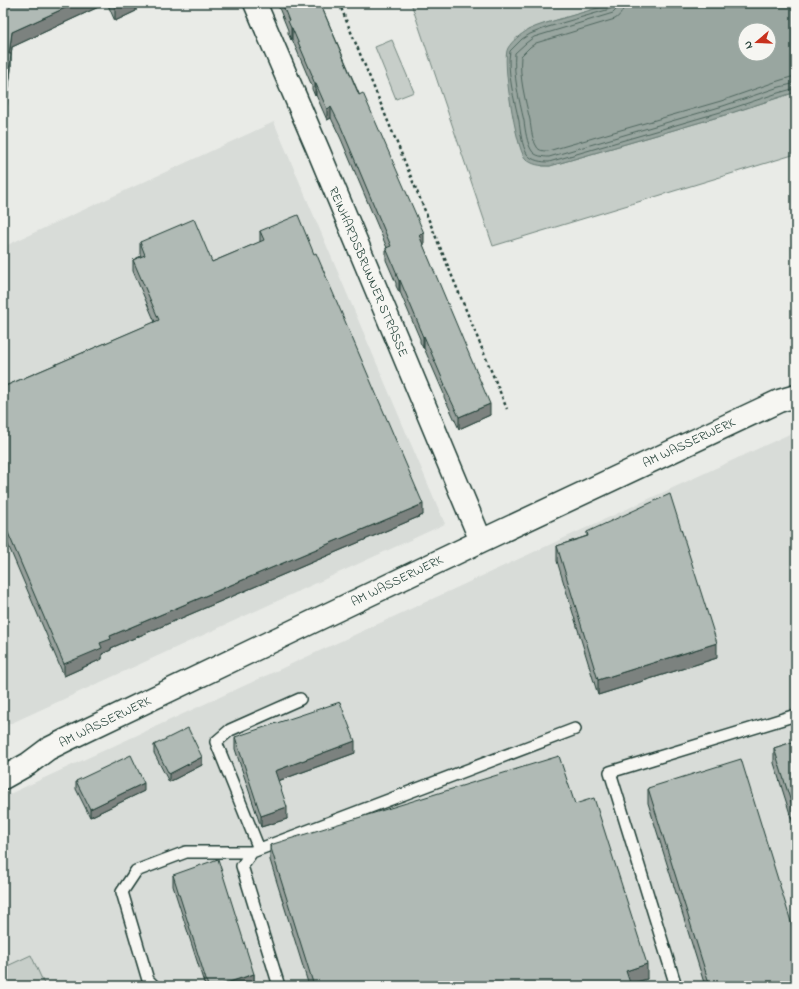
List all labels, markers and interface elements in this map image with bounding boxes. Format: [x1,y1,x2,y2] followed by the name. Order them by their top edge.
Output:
[737,22,777,62] north arrow
[740,39,757,51] text: N
[323,184,413,360] street label: REINHARDSBRUNNER STRASSE
[639,413,739,473] street label: AM WASSERWERK
[348,550,447,612] street label: AM WASSERWERK
[56,691,155,753] street label: AM WASSERWERK

